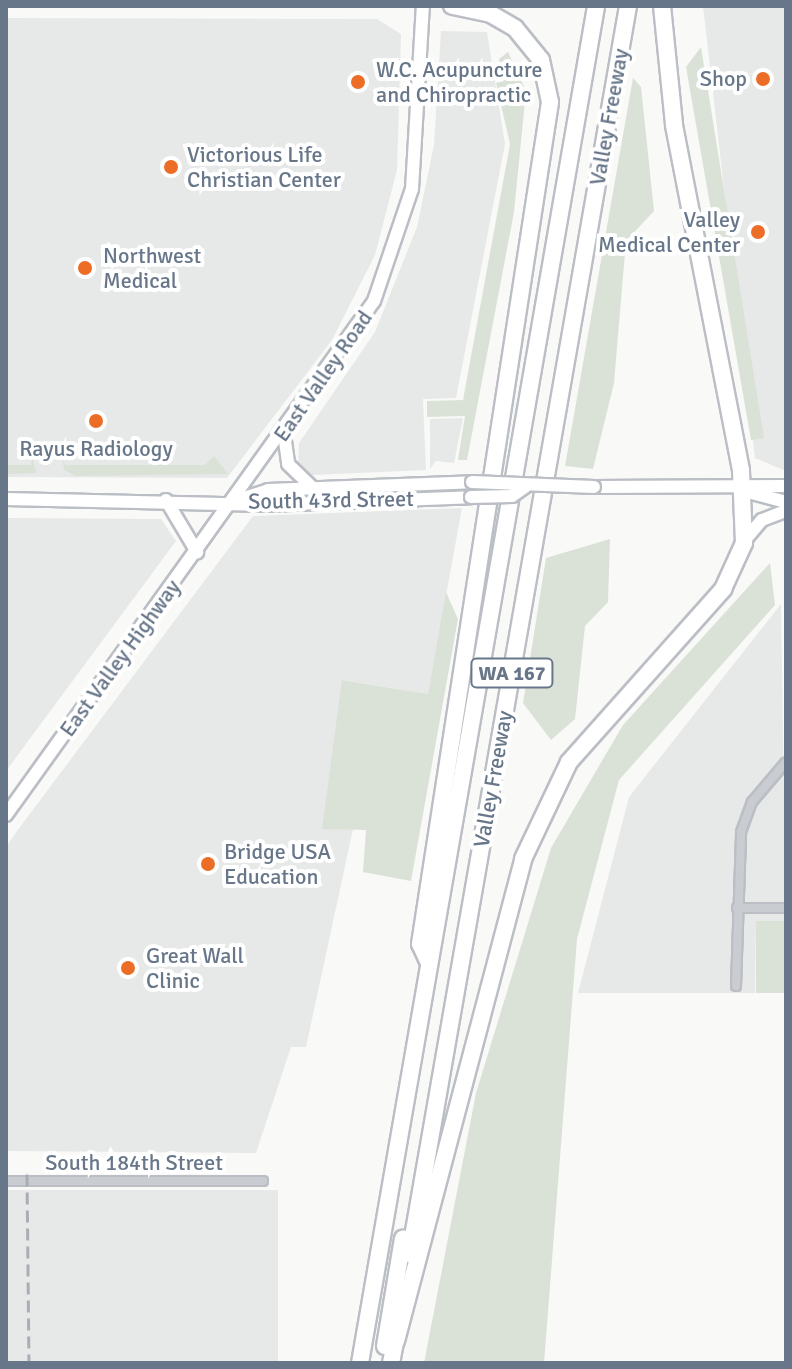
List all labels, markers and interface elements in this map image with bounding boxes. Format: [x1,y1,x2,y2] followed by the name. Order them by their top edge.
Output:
[584,47,634,187] street label: Valley Freeway
[376,56,543,108] place label: W.C. Acupuncture and Chiropractic
[700,66,747,92] place label: Shop
[754,70,772,88] marker: Shop
[347,71,369,93] marker: W.C. Acupuncture and Chiropractic
[187,141,341,192] place label: Victorious Life Christian Center
[162,158,180,176] marker: Victorious Life Christian Center
[598,206,740,258] place label: Valley Medical Center
[747,221,769,243] marker: Valley Medical Center
[103,242,201,294] place label: Northwest Medical
[74,257,96,279] marker: Northwest Medical
[268,305,378,447] street label: East Valley Road
[85,410,107,432] marker: Rayus Radiology
[19,436,173,462] place label: Rayus Radiology
[248,485,414,515] street label: South 43rd Street
[54,574,186,742] street label: East Valley Highway
[470,657,554,689] road number: WA 167
[468,709,518,849] street label: Valley Freeway
[224,838,331,890] place label: Bridge USA Education
[199,855,217,873] marker: Bridge USA Education
[146,942,244,994] place label: Great Wall Clinic
[117,957,139,979] marker: Great Wall Clinic
[45,1150,223,1176] street label: South 184th Street

